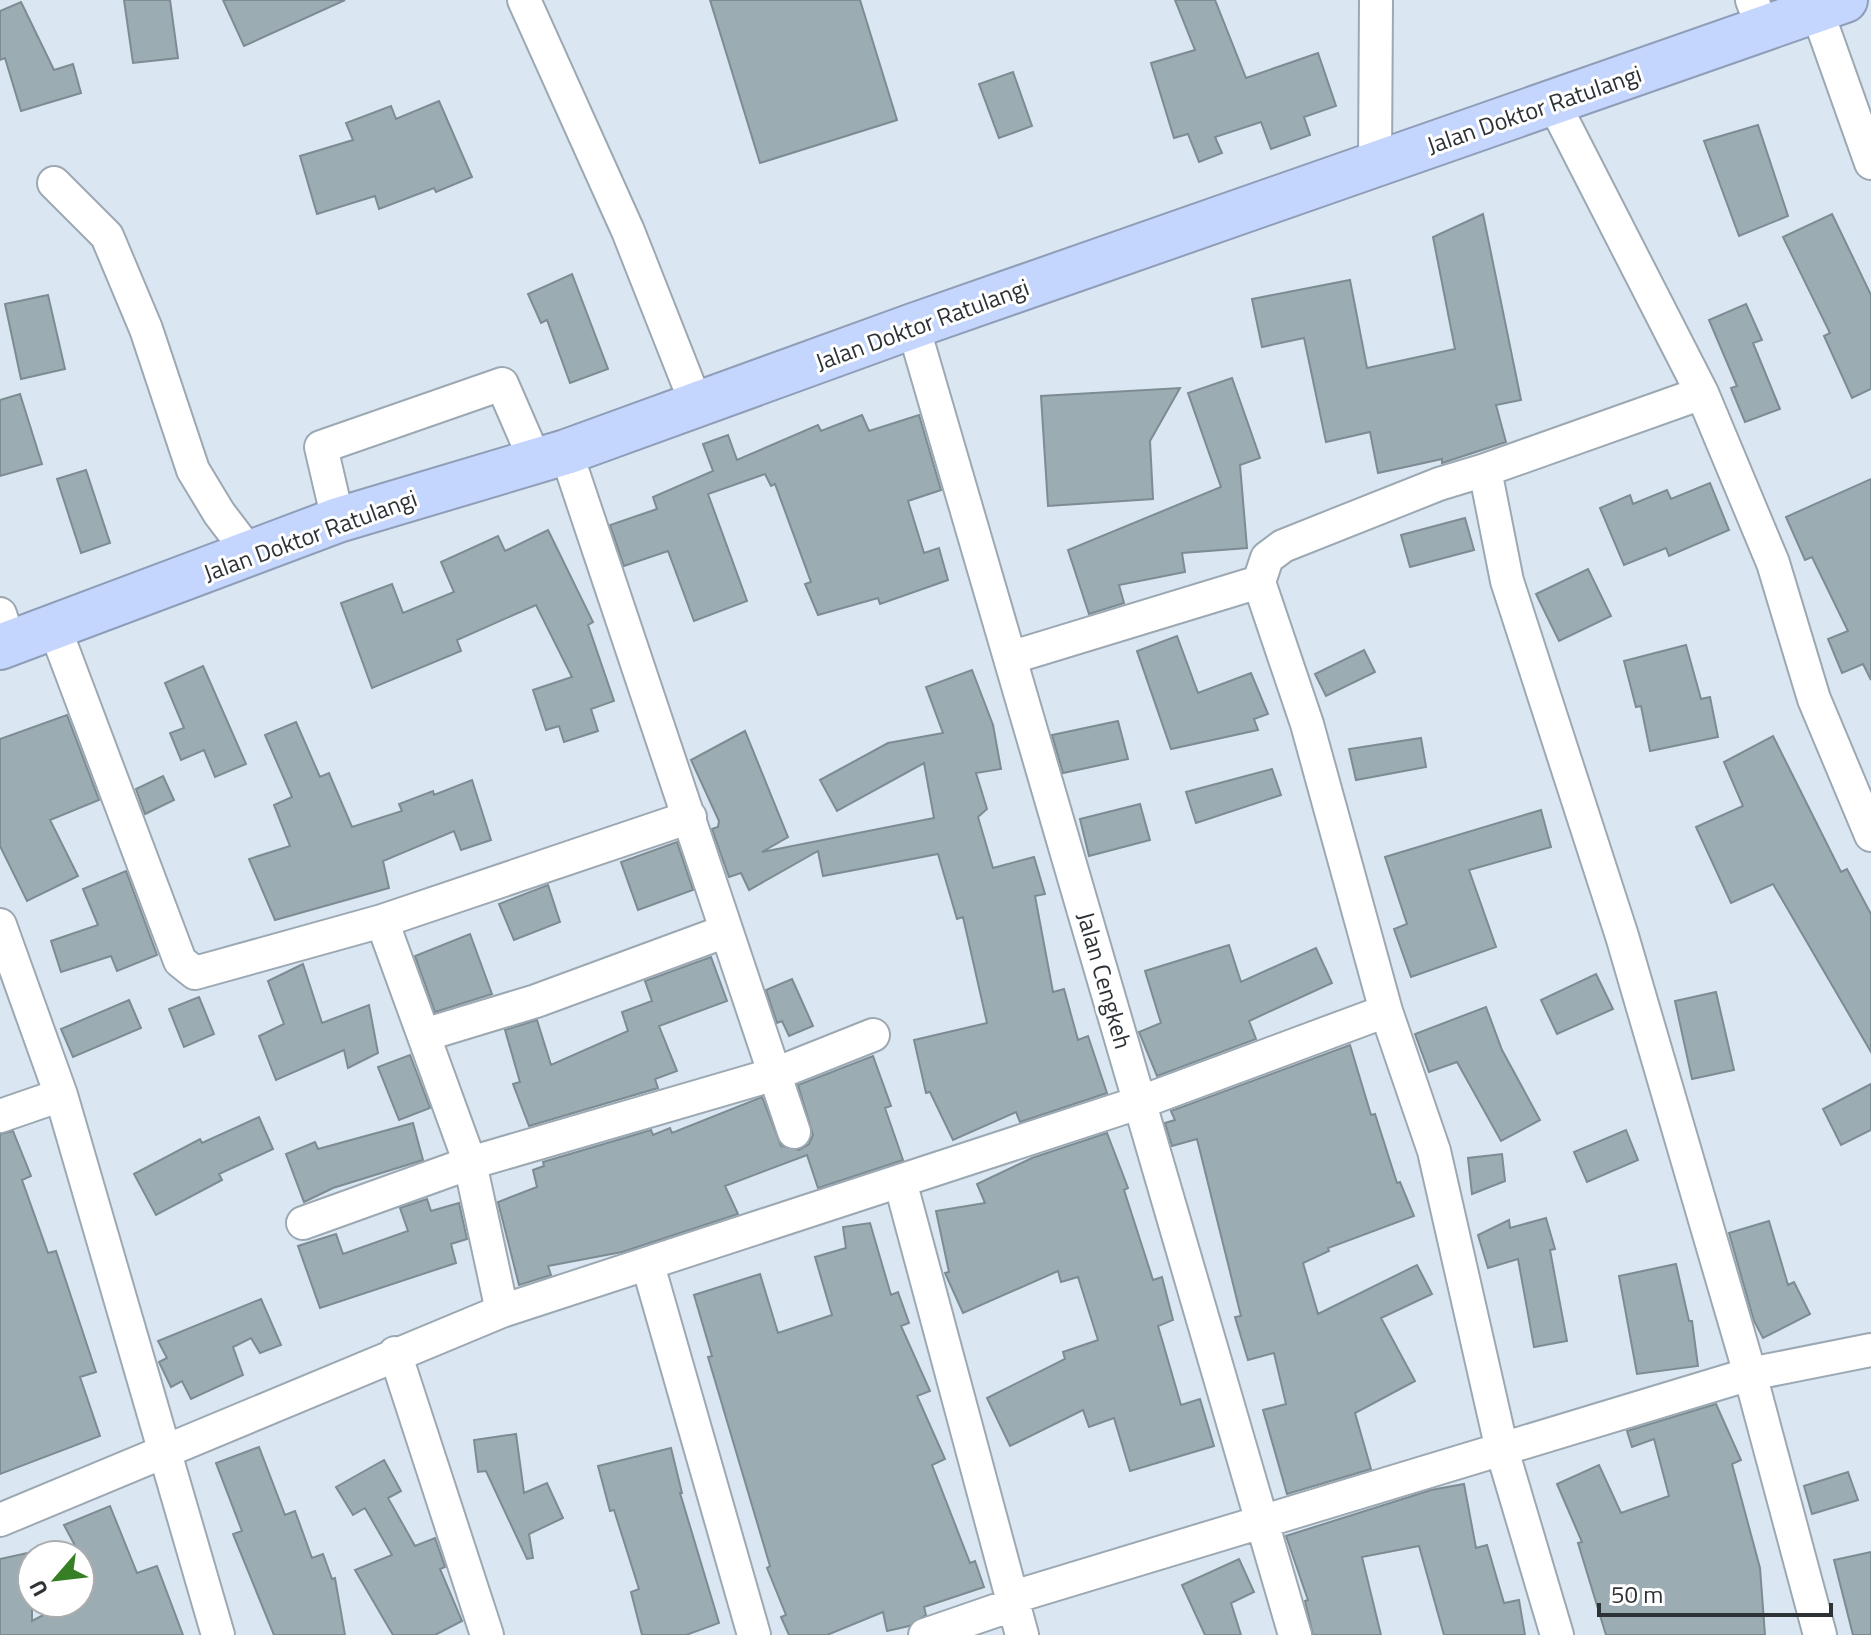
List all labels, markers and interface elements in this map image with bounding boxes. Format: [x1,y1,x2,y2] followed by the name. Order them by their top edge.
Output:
[1422,55,1646,163] street label: Jalan Doktor Ratulangi
[810,269,1034,379] street label: Jalan Doktor Ratulangi
[198,480,422,590] street label: Jalan Doktor Ratulangi
[1068,907,1142,1053] street label: Jalan Cengkeh
[16,1539,96,1619] north arrow
[1599,1567,1831,1617] scale bar
[20,1574,57,1603] text: U
[1611,1576,1663,1612] text: 50 m

